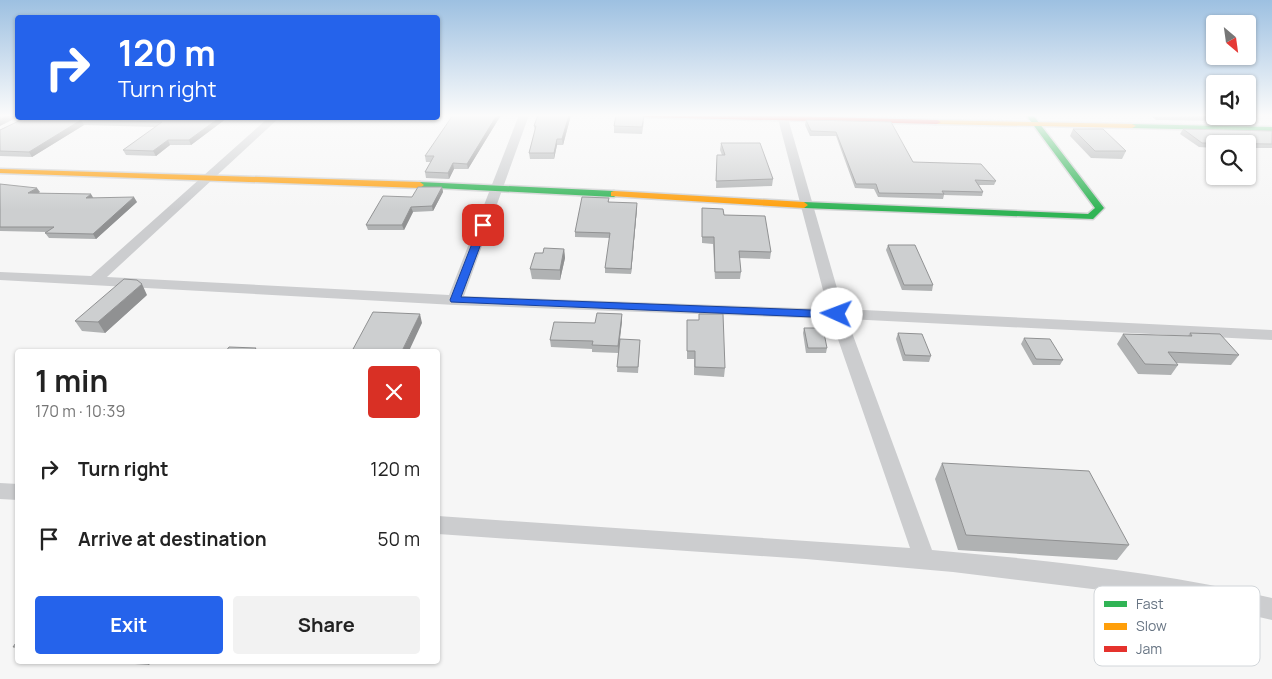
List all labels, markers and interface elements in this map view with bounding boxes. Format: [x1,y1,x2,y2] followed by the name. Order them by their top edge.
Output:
[1206,15,1256,65] north arrow
[1206,15,1256,185] map controls
[118,29,216,77] text: 120 m
[35,35,100,100] icon: right
[118,74,216,104] text: Turn right
[1206,75,1256,125] button: sound
[1206,135,1256,185] button: search
[462,204,504,246] pin
[469,211,497,239] icon: arrive
[810,287,862,339] position arrow
[35,360,108,401] text: 1 min
[368,366,420,418] button: close
[35,400,125,422] text: 170 m · 10:39
[35,455,63,483] icon: right
[78,456,168,482] text: Turn right
[370,456,420,482] text: 120 m
[35,525,63,553] icon: arrive
[78,526,267,552] text: Arrive at destination
[378,526,420,552] text: 50 m
[1094,586,1260,666] legend
[1136,594,1164,613] text: Fast
[35,596,223,654] button: Exit
[233,596,420,654] button: Share
[1136,616,1167,635] text: Slow
[1136,639,1162,658] text: Jam

